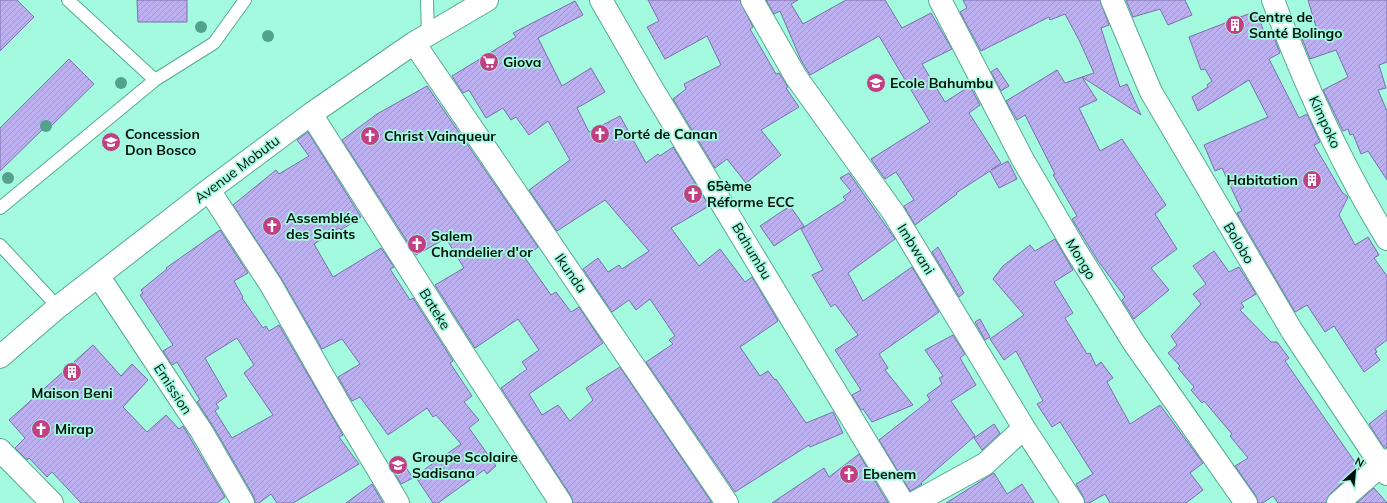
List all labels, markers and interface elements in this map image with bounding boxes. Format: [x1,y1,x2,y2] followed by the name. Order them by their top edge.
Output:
[1249,8,1343,42] place label: Centre de Santé Bolingo
[1224,14,1246,36] building icon: Centre de Santé Bolingo
[478,51,500,73] supermarket icon: Giova
[503,53,541,71] place label: Giova
[865,72,887,94] school or university icon: Ecole Bahumbu
[890,74,993,92] place label: Ecole Bahumbu
[1305,93,1345,151] street label: Kimpoko
[589,123,611,145] church icon: Porté de Canan
[125,125,200,159] place label: Concession Don Bosco
[359,125,381,147] church icon: Christ Vainqueur
[614,125,718,143] place label: Porté de Canan
[384,127,496,145] place label: Christ Vainqueur
[100,131,122,153] school or university icon: Concession Don Bosco
[191,131,283,207] street label: Avenue Mobutu
[1301,169,1323,191] building icon: Habitation
[1226,171,1298,189] place label: Habitation
[707,177,794,211] place label: 65ème Réforme ECC
[682,183,704,205] church icon: 65ème Réforme ECC
[286,209,359,243] place label: Assemblée des Saints
[261,215,283,237] church icon: Assemblée des Saints
[728,219,776,283] street label: Bahumbu
[1220,219,1258,267] street label: Bolobo
[893,220,939,278] street label: Imbwani
[431,227,533,261] place label: Salem Chandelier d'or
[406,233,428,255] church icon: Salem Chandelier d'or
[1062,235,1100,283] street label: Mongo
[551,250,591,296] street label: Ikunda
[415,285,455,333] street label: Bateke
[150,360,196,418] street label: Emission
[61,361,83,383] building icon: Maison Beni
[31,384,113,402] place label: Maison Beni
[30,418,52,440] church icon: Mirap
[55,420,94,438] place label: Mirap
[412,448,518,482] place label: Groupe Scolaire Sadisana
[1335,451,1375,491] north arrow
[387,454,409,476] school or university icon: Groupe Scolaire Sadisana
[1353,454,1366,470] text: N
[838,463,860,485] church icon: Ebenem
[863,465,916,483] place label: Ebenem

